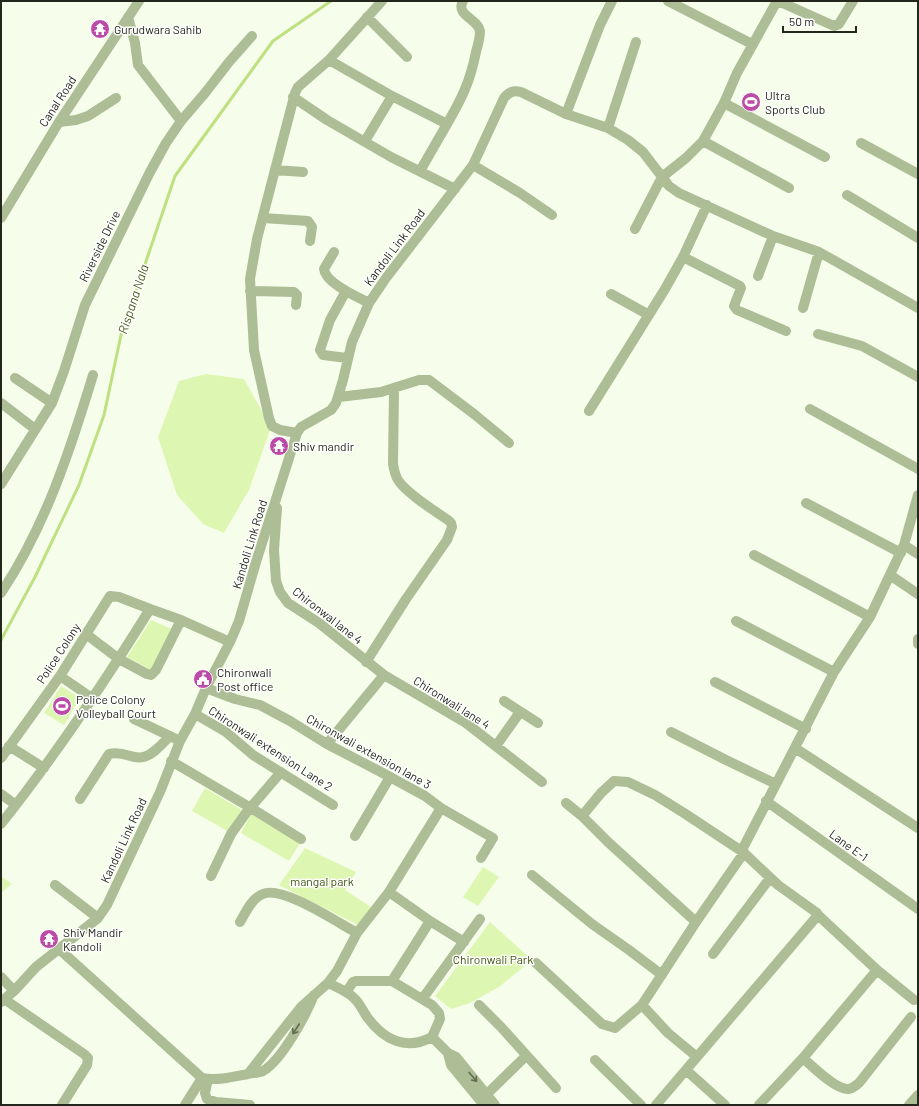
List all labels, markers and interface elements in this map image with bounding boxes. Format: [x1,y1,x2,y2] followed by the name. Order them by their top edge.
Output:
[783,8,856,34] scale bar
[789,14,814,28] text: 50 m
[89,18,111,40] temple icon: Gurudwara Sahib
[114,22,202,36] place label: Gurudwara Sahib
[35,73,79,129] street label: Canal Road
[765,88,825,116] place label: Ultra Sports Club
[740,91,762,113] sports icon: Ultra Sports Club
[361,206,427,288] street label: Kandoli Link Road
[76,208,122,284] street label: Riverside Drive
[114,262,152,336] water label: Rispana Nala
[268,435,290,457] temple icon: Shiv mandir
[293,439,355,453] place label: Shiv mandir
[229,498,269,590] street label: Kandoli Link Road
[290,583,366,647] street label: Chironwal lane 4
[33,620,83,686] street label: Police Colony
[217,665,273,693] place label: Chironwali Post office
[192,668,214,690] public building icon: Chironwali Post office
[411,673,493,731] street label: Chironwali lane 4
[76,692,156,720] place label: Police Colony Volleyball Court
[51,695,73,717] sports icon: Police Colony Volleyball Court
[207,703,335,793] street label: Chironwali extension Lane 2
[304,711,434,791] street label: Chironwali extension lane 3
[97,795,149,885] street label: Kandoli Link Road
[827,826,871,864] street label: Lane E-1
[290,874,354,888] park label: mangal park
[63,925,123,953] place label: Shiv Mandir Kandoli
[38,928,60,950] temple icon: Shiv Mandir Kandoli
[453,952,533,966] park label: Chironwali Park
[292,1023,300,1034] one-way arrow
[468,1072,477,1082] one-way arrow

